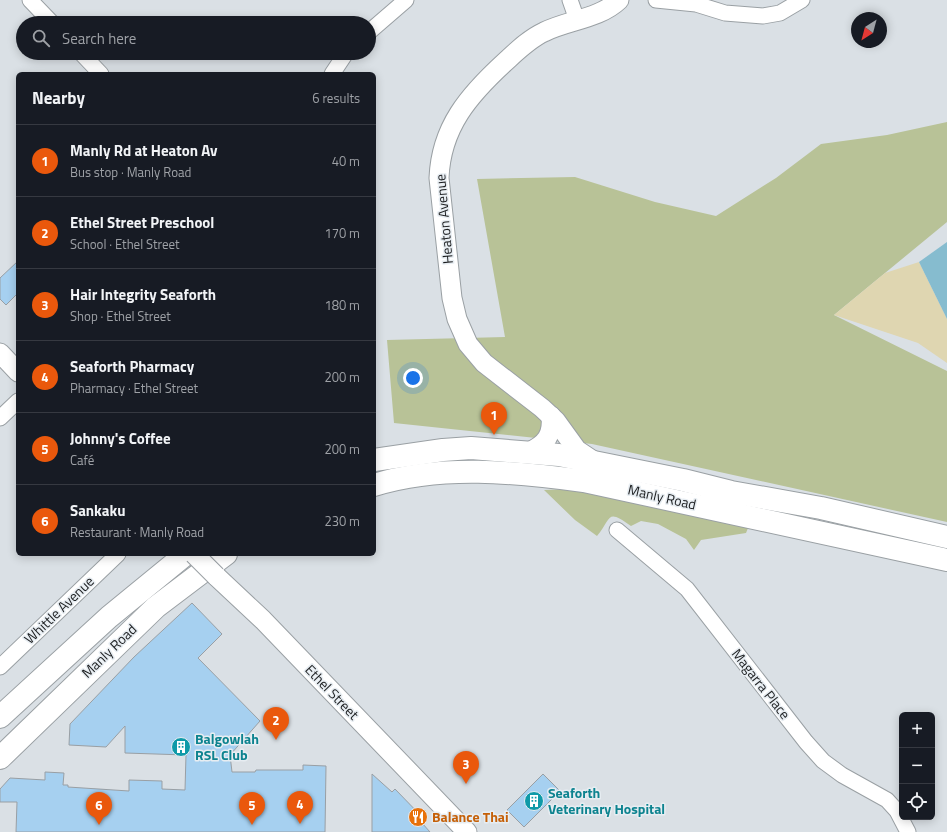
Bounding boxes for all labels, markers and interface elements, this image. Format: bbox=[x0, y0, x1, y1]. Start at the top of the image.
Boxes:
north arrow bbox=[851, 12, 887, 48]
search box bbox=[16, 16, 376, 60]
icon: search bbox=[30, 27, 52, 49]
text: Search here bbox=[62, 27, 136, 50]
text: Nearby bbox=[32, 85, 85, 111]
text: 6 results bbox=[312, 88, 360, 108]
text: Manly Rd at Heaton Av bbox=[70, 139, 218, 162]
text: 1 bbox=[41, 151, 49, 171]
text: 40 m bbox=[332, 151, 360, 171]
text: Bus stop · Manly Road bbox=[70, 162, 191, 182]
street label: Heaton Avenue bbox=[429, 173, 458, 265]
text: Ethel Street Preschool bbox=[70, 211, 214, 234]
text: 2 bbox=[41, 223, 49, 243]
text: 170 m bbox=[324, 223, 360, 243]
text: School · Ethel Street bbox=[70, 234, 180, 254]
text: Hair Integrity Seaforth bbox=[70, 283, 216, 306]
text: 3 bbox=[41, 295, 49, 315]
text: 180 m bbox=[324, 295, 360, 315]
text: Shop · Ethel Street bbox=[70, 306, 171, 326]
text: Seaforth Pharmacy bbox=[70, 355, 194, 378]
text: 4 bbox=[41, 367, 49, 387]
text: 200 m bbox=[324, 367, 360, 387]
your location bbox=[403, 368, 423, 388]
text: Pharmacy · Ethel Street bbox=[70, 378, 198, 398]
pin: 1 bbox=[481, 402, 507, 435]
text: Johnny's Coffee bbox=[70, 427, 171, 450]
text: 5 bbox=[41, 439, 49, 459]
text: 200 m bbox=[324, 439, 360, 459]
text: Café bbox=[70, 450, 94, 470]
street label: Manly Road bbox=[626, 478, 698, 515]
text: Sankaku bbox=[70, 499, 126, 522]
text: 6 bbox=[41, 511, 49, 531]
text: 230 m bbox=[324, 511, 360, 531]
text: Restaurant · Manly Road bbox=[70, 522, 204, 542]
street label: Whittle Avenue bbox=[19, 571, 98, 648]
street label: Manly Road bbox=[76, 619, 141, 682]
street label: Magarra Place bbox=[727, 644, 796, 723]
street label: Ethel Street bbox=[301, 659, 364, 724]
pin: 2 bbox=[263, 707, 289, 740]
map controls bbox=[899, 712, 935, 820]
button: + bbox=[899, 712, 935, 748]
place label: Balgowlah RSL Club bbox=[195, 728, 259, 765]
building icon: Balgowlah RSL Club bbox=[170, 736, 192, 758]
button: − bbox=[899, 748, 935, 784]
pin: 3 bbox=[453, 751, 479, 784]
place label: Seaforth Veterinary Hospital bbox=[548, 782, 665, 819]
button: locate bbox=[899, 784, 935, 820]
building icon: Seaforth Veterinary Hospital bbox=[523, 790, 545, 812]
pin: 4 bbox=[287, 791, 313, 824]
pin: 6 bbox=[86, 792, 112, 825]
pin: 5 bbox=[239, 792, 265, 825]
restaurant icon: Balance Thai bbox=[407, 806, 429, 828]
place label: Balance Thai bbox=[432, 806, 509, 827]

